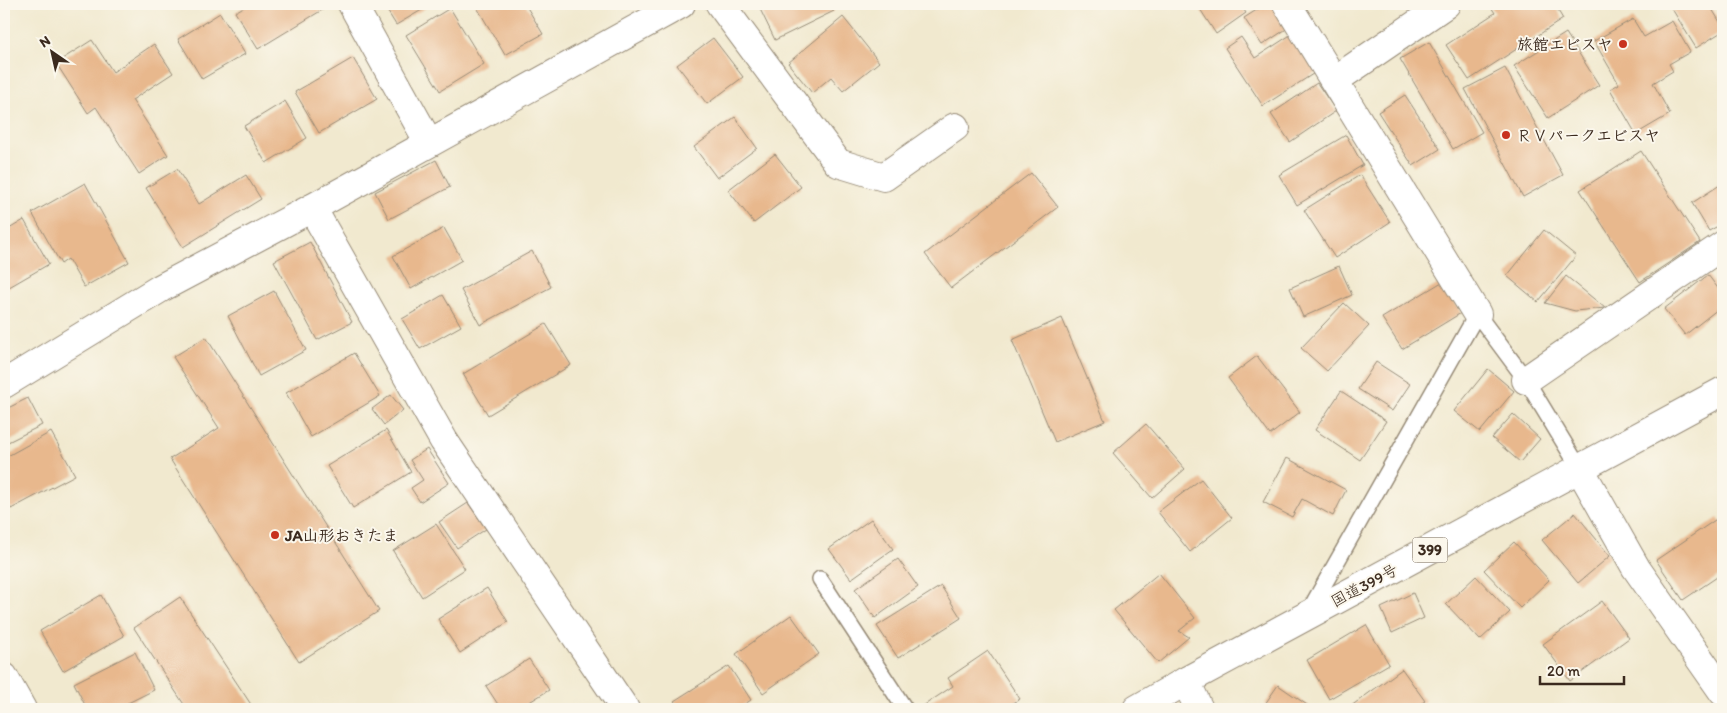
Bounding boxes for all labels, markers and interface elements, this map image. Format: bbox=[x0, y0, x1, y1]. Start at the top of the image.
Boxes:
north arrow bbox=[28, 28, 78, 78]
text: N bbox=[36, 32, 54, 51]
place label: 旅館エビスヤ bbox=[1517, 35, 1613, 54]
marker: 旅館エビスヤ bbox=[1617, 38, 1629, 50]
place label: ＲＶパークエビスヤ bbox=[1516, 126, 1660, 145]
marker: ＲＶパークエビスヤ bbox=[1500, 129, 1512, 141]
place label: JA山形おきたま bbox=[284, 526, 399, 545]
marker: JA山形おきたま bbox=[269, 529, 281, 541]
road number: 399 bbox=[1412, 538, 1448, 562]
street label: 国道399号 bbox=[1327, 560, 1401, 611]
scale bar bbox=[1540, 653, 1623, 685]
text: 20 m bbox=[1547, 662, 1581, 680]

